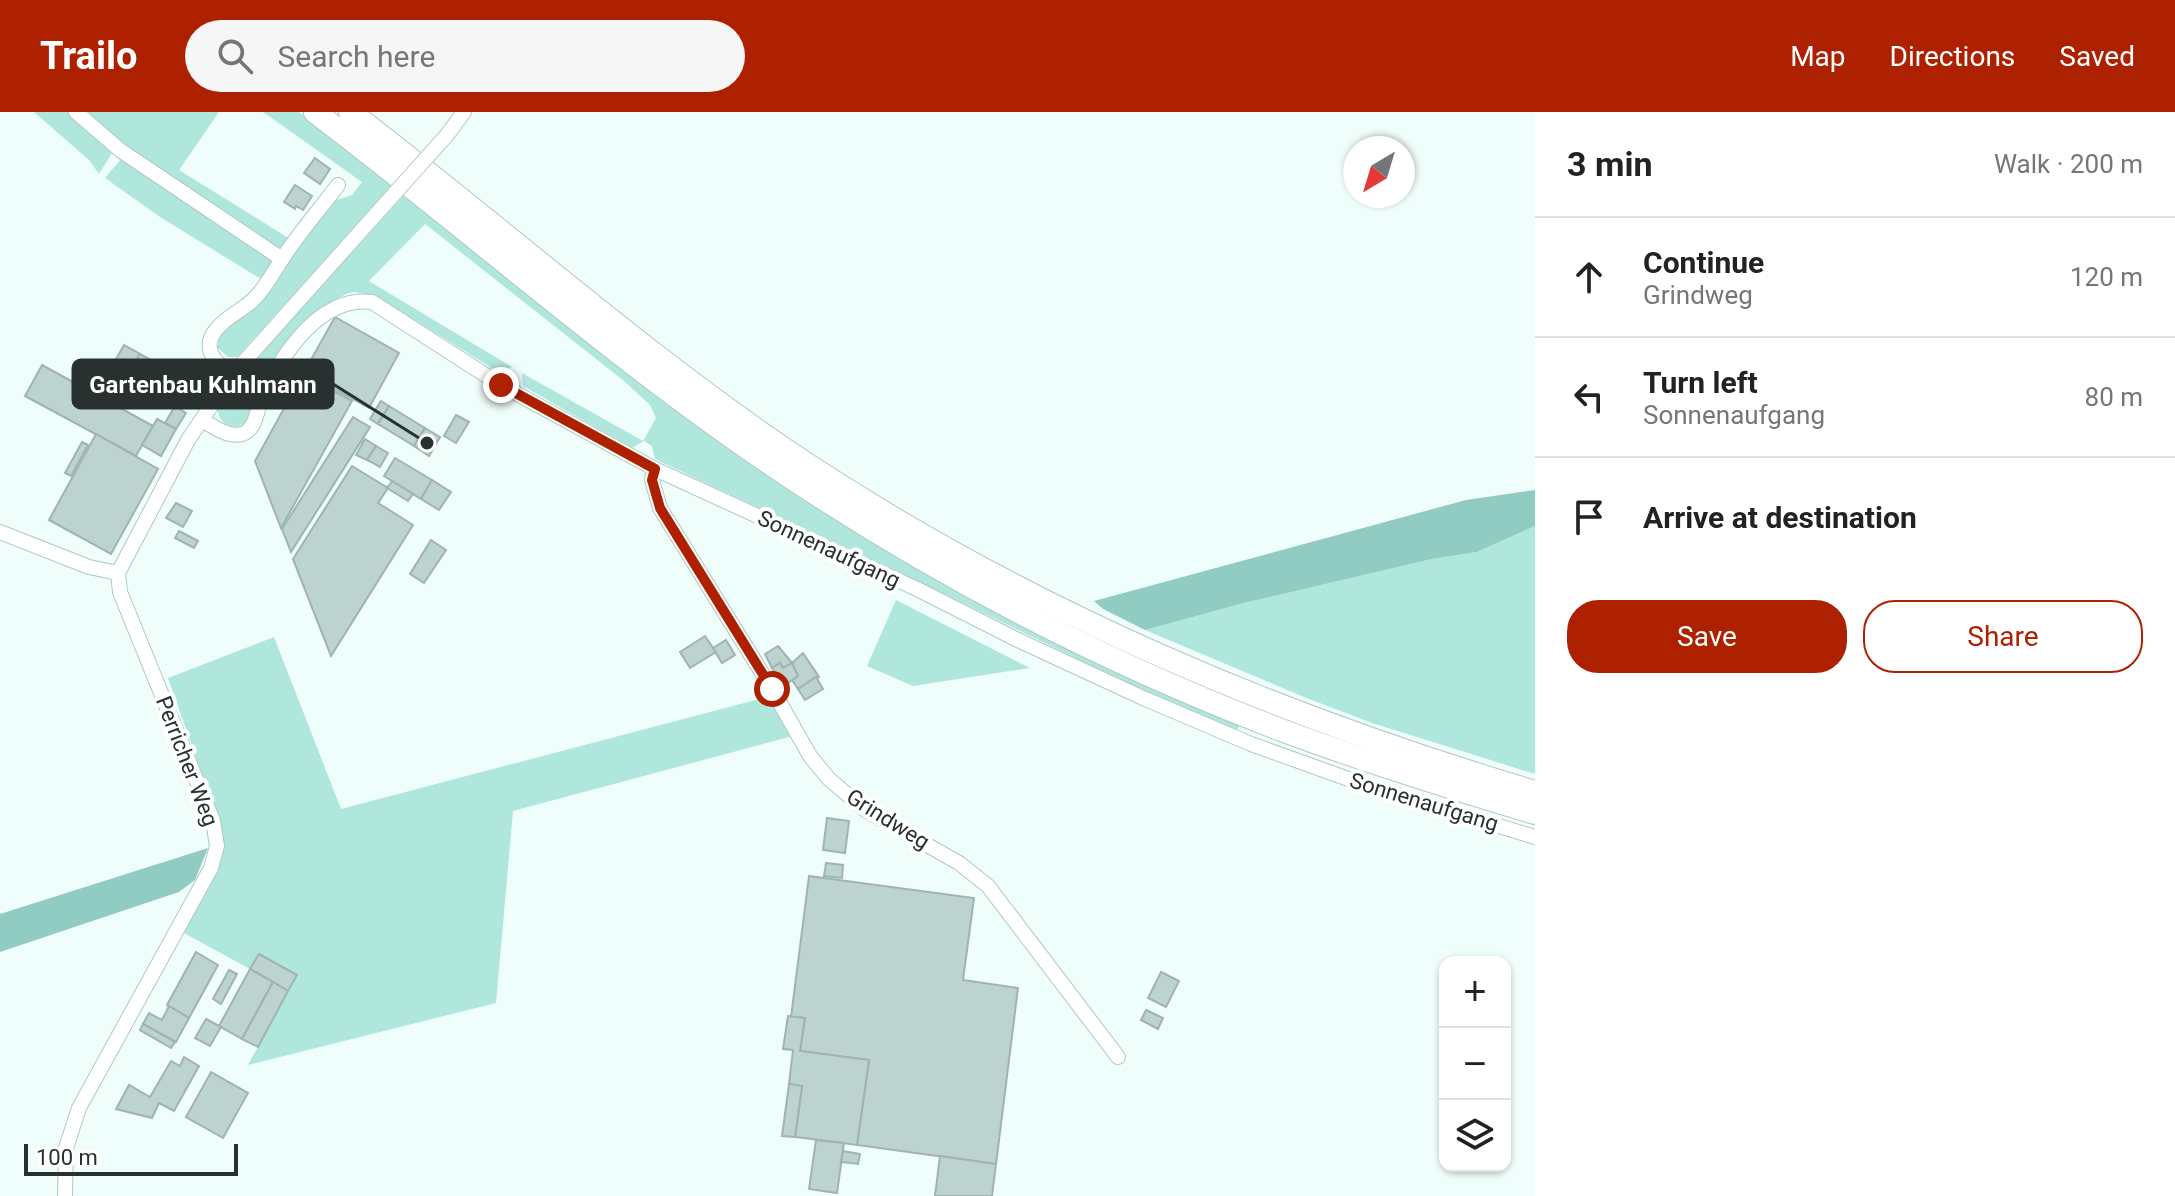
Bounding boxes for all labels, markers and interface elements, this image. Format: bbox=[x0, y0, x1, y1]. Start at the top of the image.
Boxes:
search box bbox=[185, 20, 745, 92]
text: Trailo bbox=[40, 34, 137, 78]
icon: search bbox=[213, 34, 257, 78]
text: Search here bbox=[277, 39, 435, 74]
text: Map bbox=[1790, 40, 1846, 73]
text: Directions bbox=[1890, 40, 2015, 73]
text: Saved bbox=[2059, 40, 2135, 73]
north arrow bbox=[1343, 136, 1415, 208]
text: 3 min bbox=[1567, 144, 1652, 184]
text: Walk · 200 m bbox=[1994, 149, 2143, 179]
text: Continue bbox=[1643, 245, 1764, 280]
icon: ahead bbox=[1567, 255, 1611, 299]
text: 120 m bbox=[2070, 262, 2143, 292]
text: Grindweg bbox=[1643, 280, 1753, 310]
callout: Gartenbau Kuhlmann bbox=[73, 360, 333, 408]
text: Turn left bbox=[1643, 365, 1758, 400]
route end bbox=[483, 367, 519, 403]
text: Gartenbau Kuhlmann bbox=[89, 371, 317, 399]
icon: left bbox=[1567, 375, 1611, 419]
text: 80 m bbox=[2085, 382, 2143, 412]
text: Sonnenaufgang bbox=[1643, 400, 1825, 430]
icon: arrive bbox=[1567, 495, 1611, 539]
text: Arrive at destination bbox=[1643, 500, 1917, 535]
street label: Sonnenaufgang bbox=[754, 505, 904, 593]
button: Save bbox=[1567, 600, 1847, 673]
button: Share bbox=[1863, 600, 2143, 673]
route start bbox=[754, 671, 790, 707]
street label: Perricher Weg bbox=[151, 693, 223, 829]
street label: Sonnenaufgang bbox=[1347, 768, 1501, 836]
street label: Grindweg bbox=[842, 784, 934, 854]
map controls bbox=[1439, 956, 1511, 1172]
button: + bbox=[1439, 956, 1511, 1028]
button: − bbox=[1439, 1028, 1511, 1100]
button: layers bbox=[1439, 1100, 1511, 1172]
scale bar bbox=[24, 1140, 238, 1176]
text: 100 m bbox=[36, 1145, 98, 1170]

